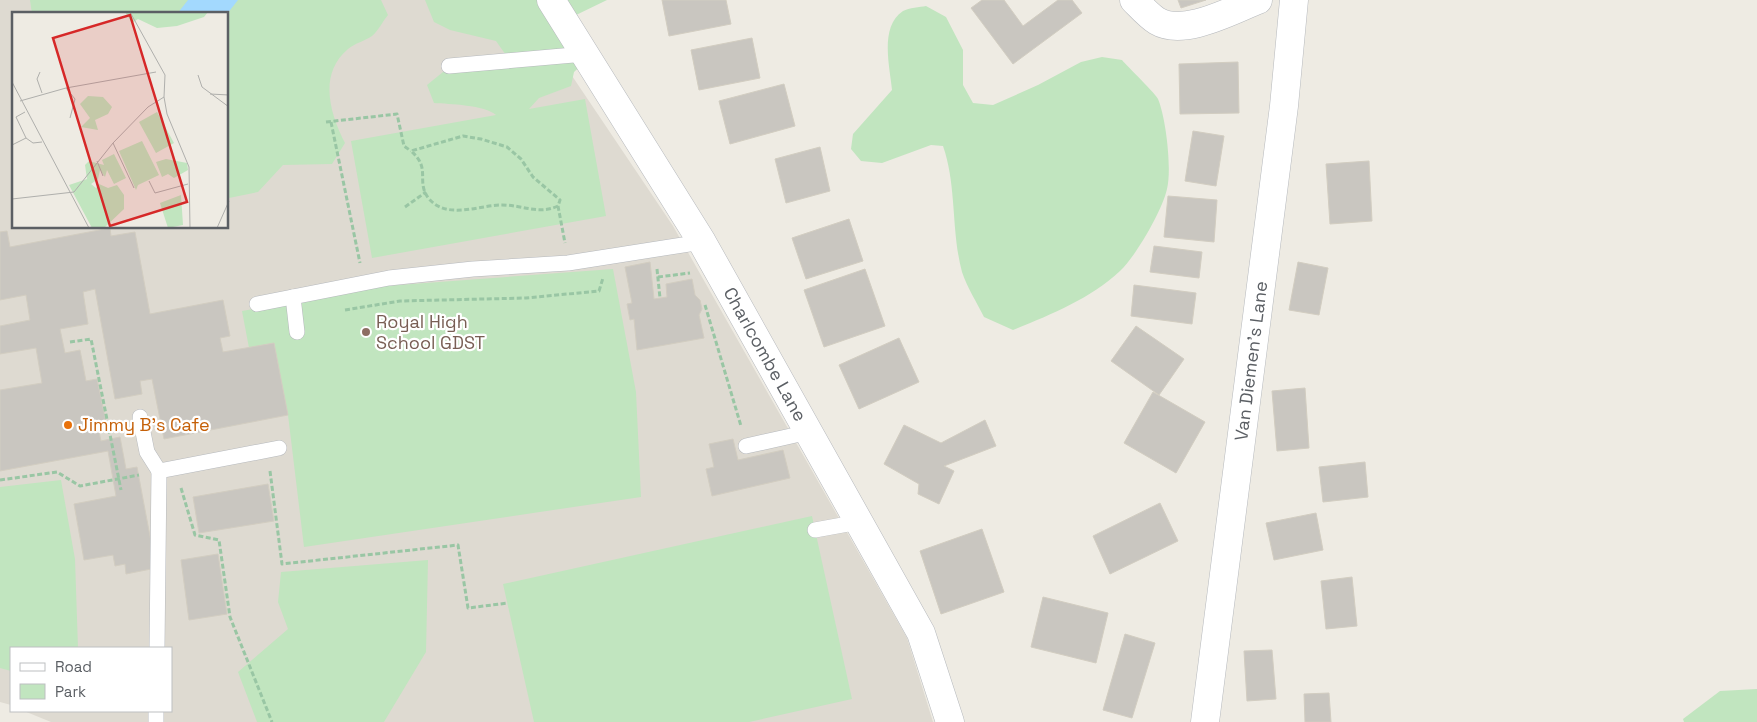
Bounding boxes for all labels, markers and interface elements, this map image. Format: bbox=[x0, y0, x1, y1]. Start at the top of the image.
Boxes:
inset map bbox=[12, 12, 229, 229]
street label: Van Diemen's Lane bbox=[1229, 280, 1272, 442]
street label: Charlcombe Lane bbox=[719, 283, 812, 425]
place label: Royal High School GDST bbox=[376, 310, 485, 354]
marker: Royal High School GDST bbox=[360, 326, 372, 338]
place label: Jimmy B's Cafe bbox=[78, 413, 210, 436]
marker: Jimmy B's Cafe bbox=[62, 419, 74, 431]
legend bbox=[10, 647, 172, 712]
text: Road bbox=[55, 657, 92, 676]
text: Park bbox=[55, 682, 86, 701]

